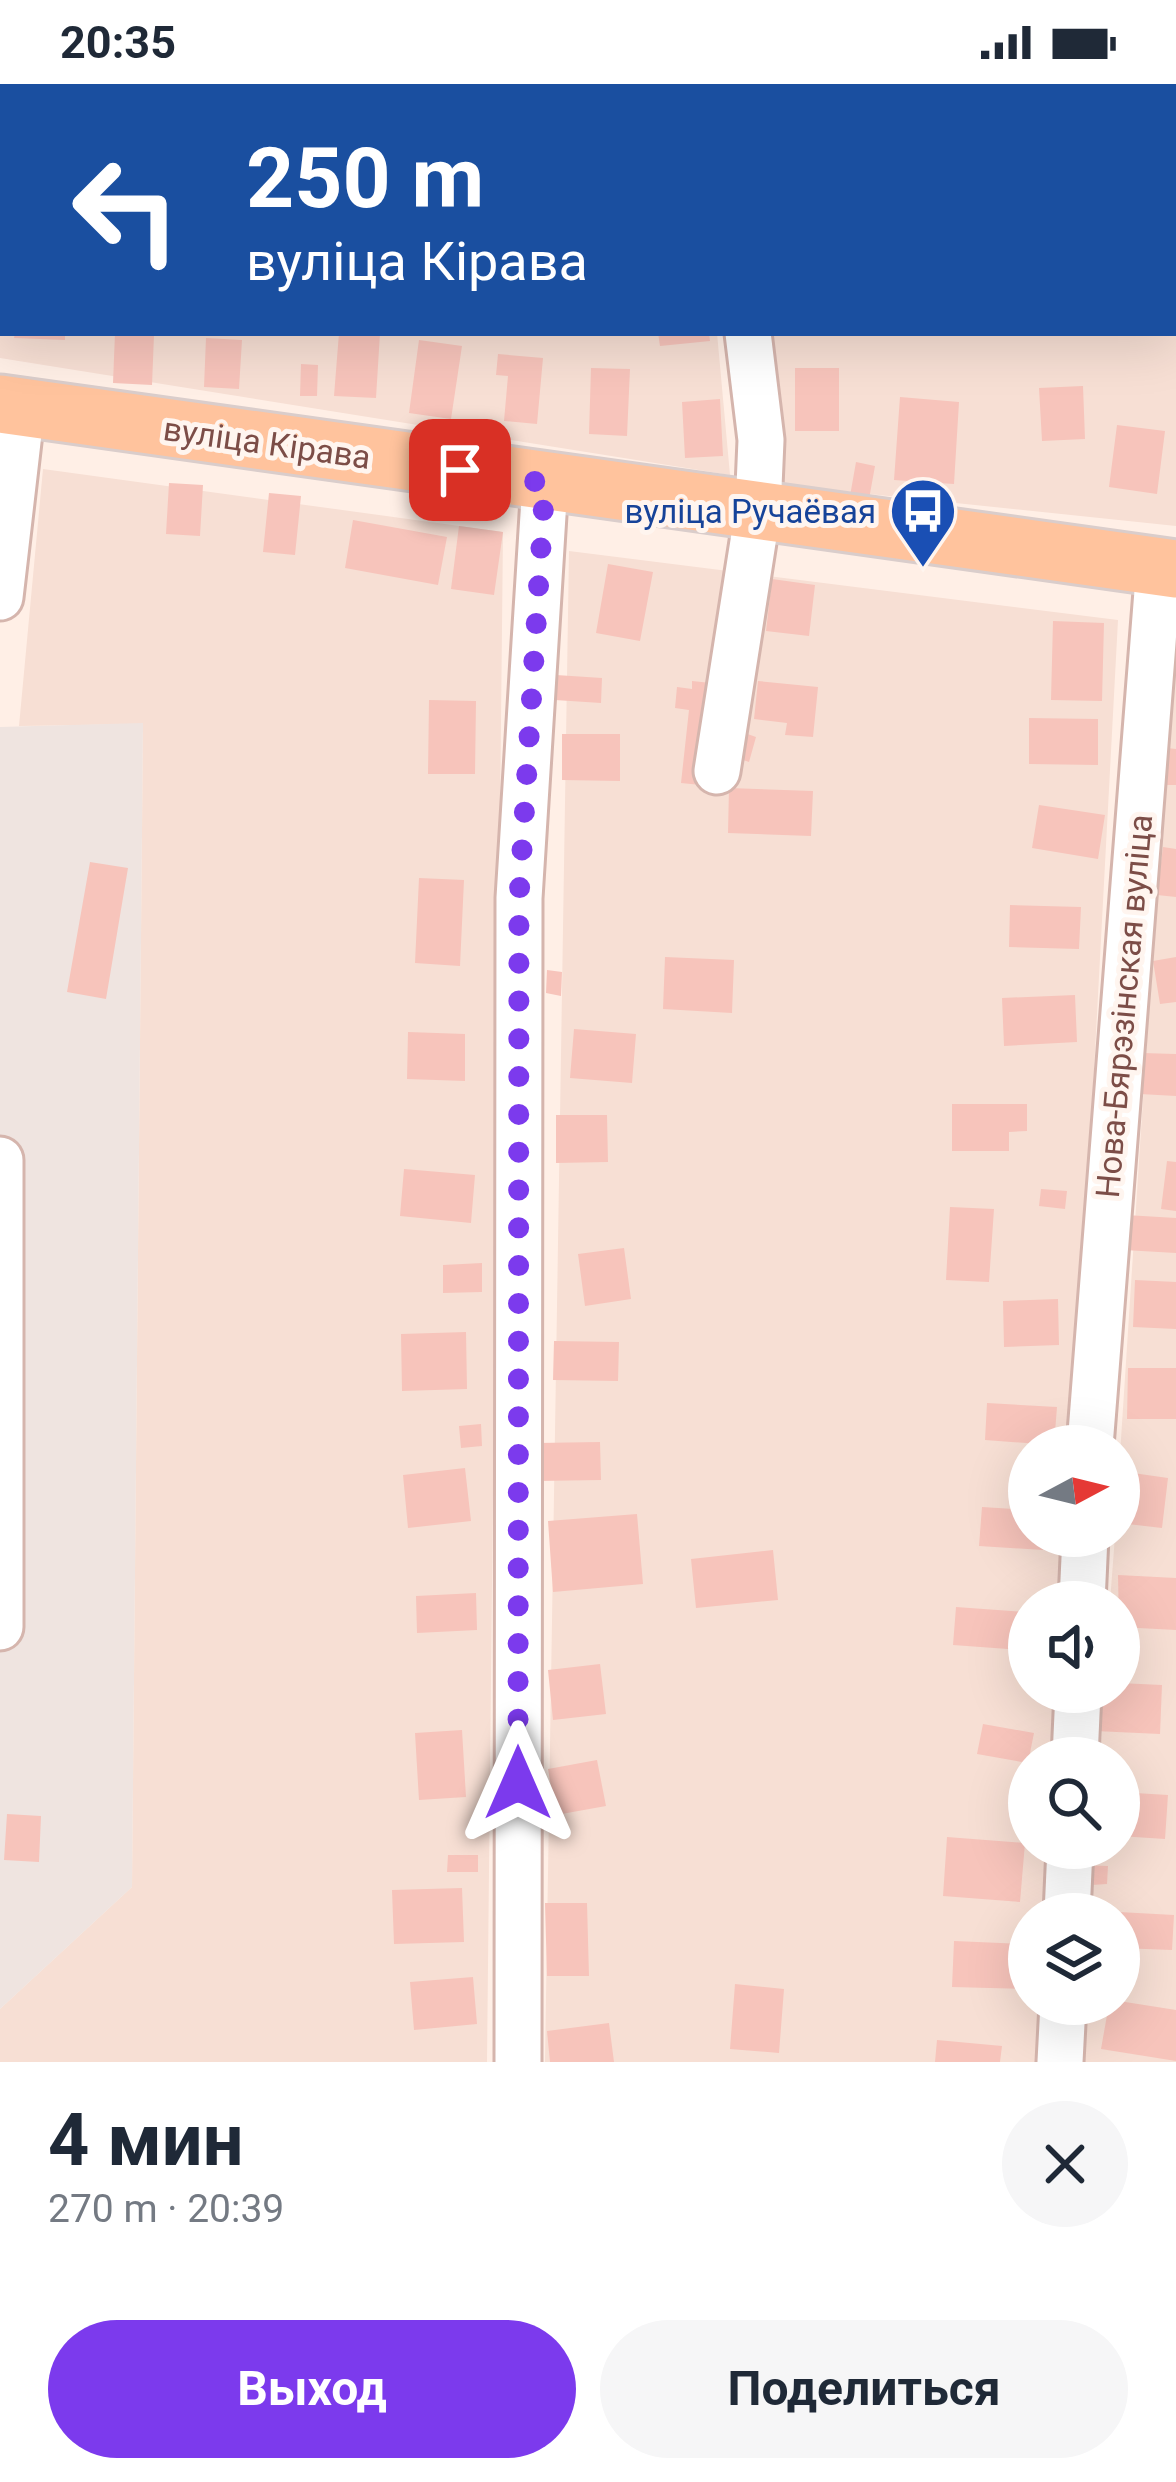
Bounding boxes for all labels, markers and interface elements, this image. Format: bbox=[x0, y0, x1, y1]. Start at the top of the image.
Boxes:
text: 20:35 bbox=[60, 16, 176, 69]
text: 250 m bbox=[246, 129, 484, 228]
icon: left bbox=[48, 132, 204, 288]
text: вуліца Кірава bbox=[246, 230, 588, 293]
street label: вуліца Кірава bbox=[161, 409, 373, 477]
pin bbox=[409, 419, 511, 521]
icon: arrive bbox=[427, 437, 493, 503]
bus stop icon: вуліца Ручаёвая bbox=[888, 476, 958, 570]
place label: вуліца Ручаёвая bbox=[625, 492, 876, 531]
street label: Нова-Бярэзінская вуліца bbox=[1088, 813, 1160, 1199]
north arrow bbox=[1008, 1425, 1140, 1557]
map controls bbox=[1008, 1425, 1140, 2025]
button: sound bbox=[1008, 1581, 1140, 1713]
position arrow bbox=[455, 1720, 581, 1846]
button: search bbox=[1008, 1737, 1140, 1869]
button: layers bbox=[1008, 1893, 1140, 2025]
text: 4 мин bbox=[48, 2098, 243, 2183]
button: close bbox=[1002, 2101, 1128, 2227]
text: 270 m · 20:39 bbox=[48, 2186, 284, 2232]
button: Выход bbox=[48, 2320, 576, 2458]
button: Поделиться bbox=[600, 2320, 1128, 2458]

